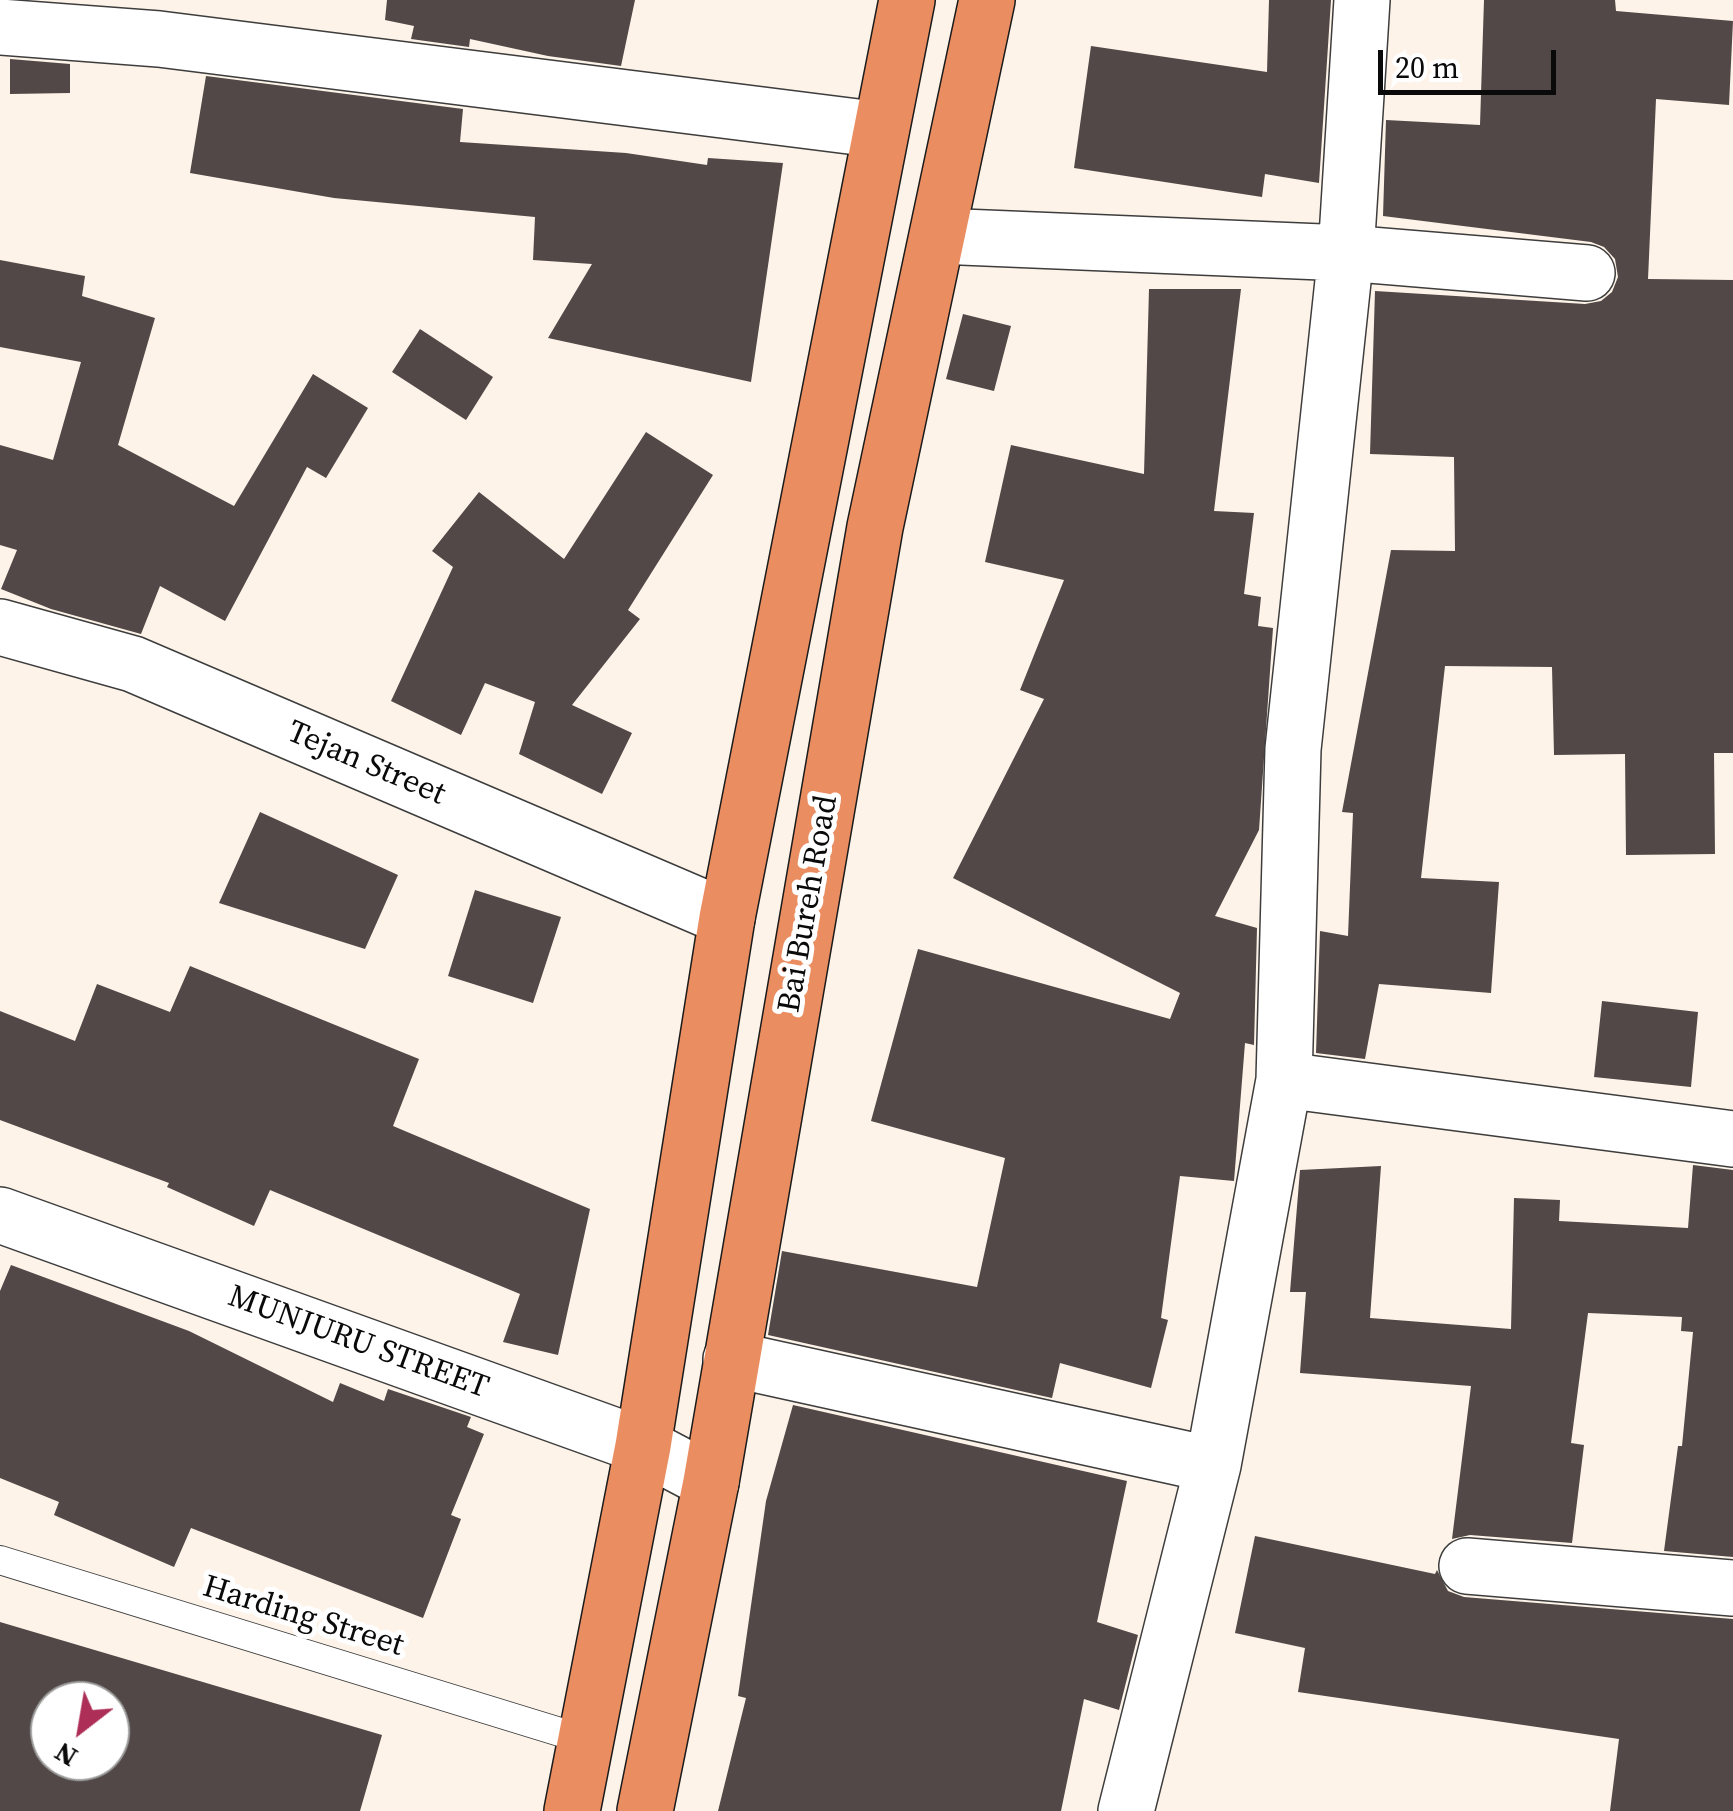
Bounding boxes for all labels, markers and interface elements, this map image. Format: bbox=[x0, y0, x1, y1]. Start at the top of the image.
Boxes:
scale bar bbox=[1383, 30, 1560, 92]
text: 20 m bbox=[1395, 47, 1459, 88]
street label: Tejan Street bbox=[281, 714, 451, 814]
street label: Bai Bureh Road bbox=[771, 792, 847, 1016]
street label: MUNJURU STREET bbox=[222, 1278, 494, 1408]
street label: Harding Street bbox=[198, 1568, 408, 1666]
north arrow bbox=[30, 1681, 130, 1781]
text: N bbox=[47, 1733, 84, 1777]

